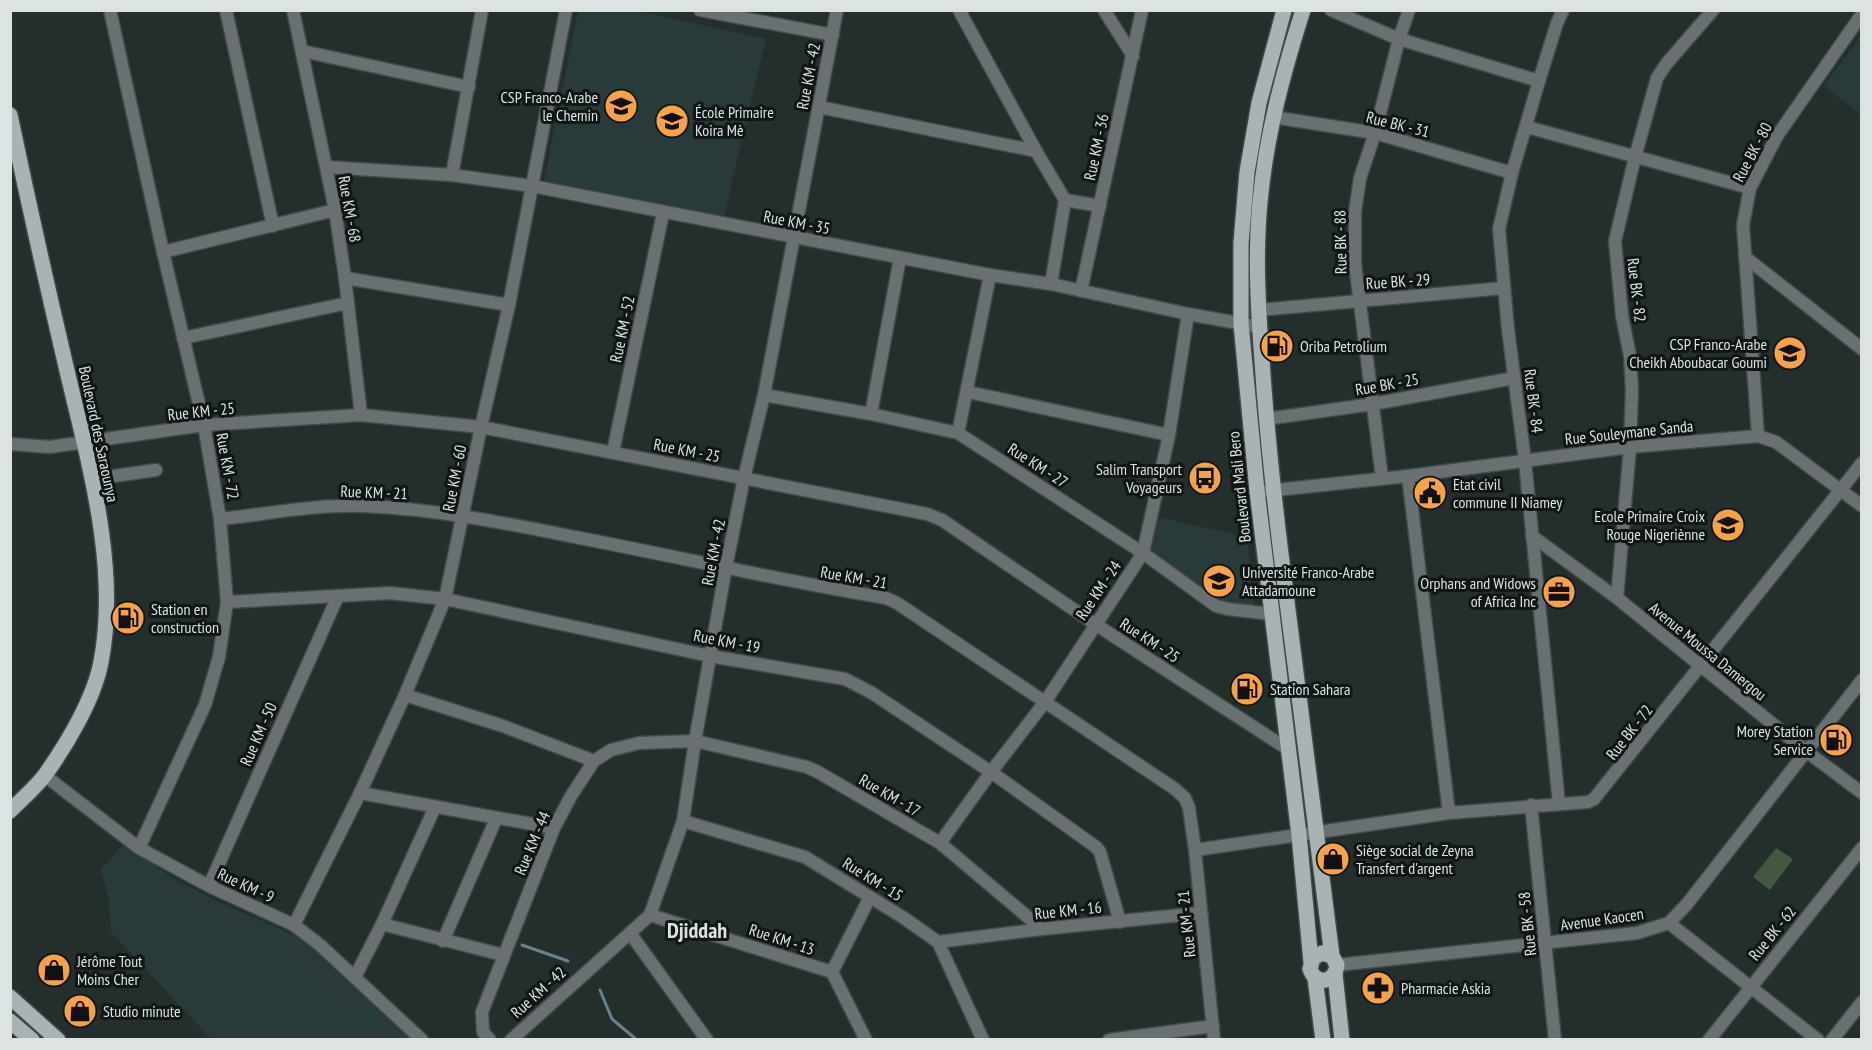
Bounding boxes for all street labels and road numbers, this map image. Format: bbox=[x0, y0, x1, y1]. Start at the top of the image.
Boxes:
street label: Rue KM - 42 bbox=[792, 41, 824, 111]
street label: Rue BK - 31 bbox=[1364, 107, 1432, 141]
street label: Rue KM - 36 bbox=[1079, 112, 1113, 182]
street label: Rue BK - 80 bbox=[1728, 119, 1776, 185]
street label: Rue KM - 68 bbox=[334, 174, 366, 244]
street label: Rue KM - 35 bbox=[762, 206, 832, 238]
street label: Rue BK - 88 bbox=[1329, 210, 1351, 274]
street label: Rue BK - 82 bbox=[1623, 257, 1651, 323]
street label: Rue BK - 29 bbox=[1365, 269, 1431, 293]
street label: Rue KM - 52 bbox=[605, 294, 639, 364]
street label: Boulevard des Saraounya bbox=[75, 364, 123, 504]
street label: Rue BK - 84 bbox=[1520, 368, 1548, 434]
street label: Rue BK - 25 bbox=[1354, 369, 1420, 399]
street label: Rue KM - 25 bbox=[166, 398, 236, 424]
street label: Rue Souleymane Sanda bbox=[1564, 415, 1694, 449]
street label: Boulevard Mali Bero bbox=[1223, 430, 1255, 543]
street label: Rue KM - 72 bbox=[212, 431, 244, 501]
street label: Rue KM - 25 bbox=[652, 434, 722, 466]
street label: Rue KM - 27 bbox=[1004, 438, 1072, 492]
street label: Rue KM - 60 bbox=[438, 443, 470, 513]
street label: Rue KM - 21 bbox=[340, 481, 408, 503]
street label: Rue KM - 42 bbox=[697, 517, 729, 587]
street label: Rue KM - 24 bbox=[1071, 556, 1125, 624]
street label: Rue KM - 21 bbox=[819, 561, 889, 593]
street label: Avenue Moussa Damergou bbox=[1645, 597, 1771, 705]
street label: Rue KM - 25 bbox=[1116, 613, 1184, 667]
street label: Rue KM - 19 bbox=[692, 625, 762, 657]
street label: Rue KM - 50 bbox=[235, 699, 281, 769]
street label: Rue BK - 72 bbox=[1601, 701, 1657, 763]
street label: Rue KM - 17 bbox=[856, 770, 924, 820]
street label: Rue KM - 44 bbox=[510, 808, 554, 878]
street label: Rue KM - 15 bbox=[839, 853, 907, 905]
street label: Rue KM - 9 bbox=[215, 863, 277, 907]
street label: Rue KM - 21 bbox=[1173, 889, 1199, 959]
street label: Rue BK - 58 bbox=[1514, 891, 1540, 957]
street label: Rue KM - 16 bbox=[1033, 897, 1103, 923]
street label: Rue BK - 62 bbox=[1744, 902, 1800, 964]
street label: Avenue Kaocen bbox=[1559, 903, 1645, 935]
street label: Rue KM - 13 bbox=[747, 919, 817, 959]
street label: Rue KM - 42 bbox=[506, 962, 570, 1022]

